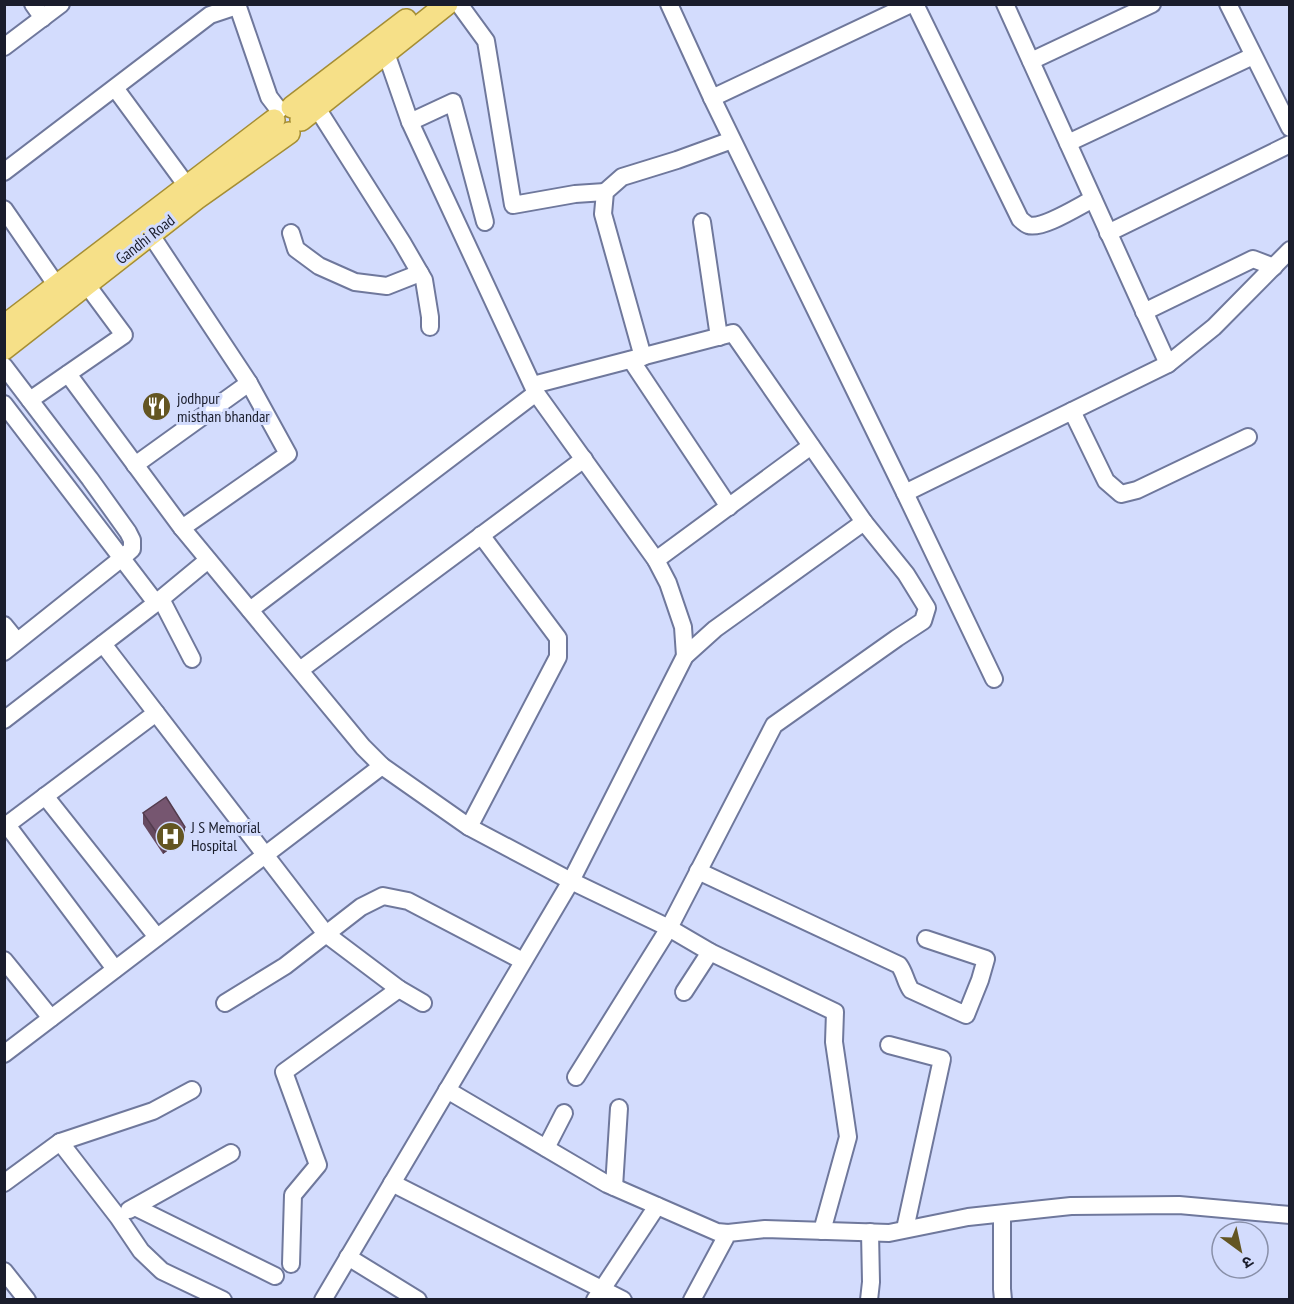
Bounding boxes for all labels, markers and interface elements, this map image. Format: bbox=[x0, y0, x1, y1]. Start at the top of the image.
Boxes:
street label: Gandhi Road bbox=[111, 210, 179, 268]
place label: jodhpur misthan bhandar bbox=[177, 388, 270, 426]
restaurant icon: jodhpur misthan bhandar bbox=[140, 391, 172, 423]
place label: J S Memorial Hospital bbox=[190, 817, 261, 855]
hospital icon: J S Memorial Hospital bbox=[154, 820, 186, 852]
north arrow bbox=[1210, 1220, 1270, 1280]
text: उ bbox=[1238, 1252, 1258, 1274]

